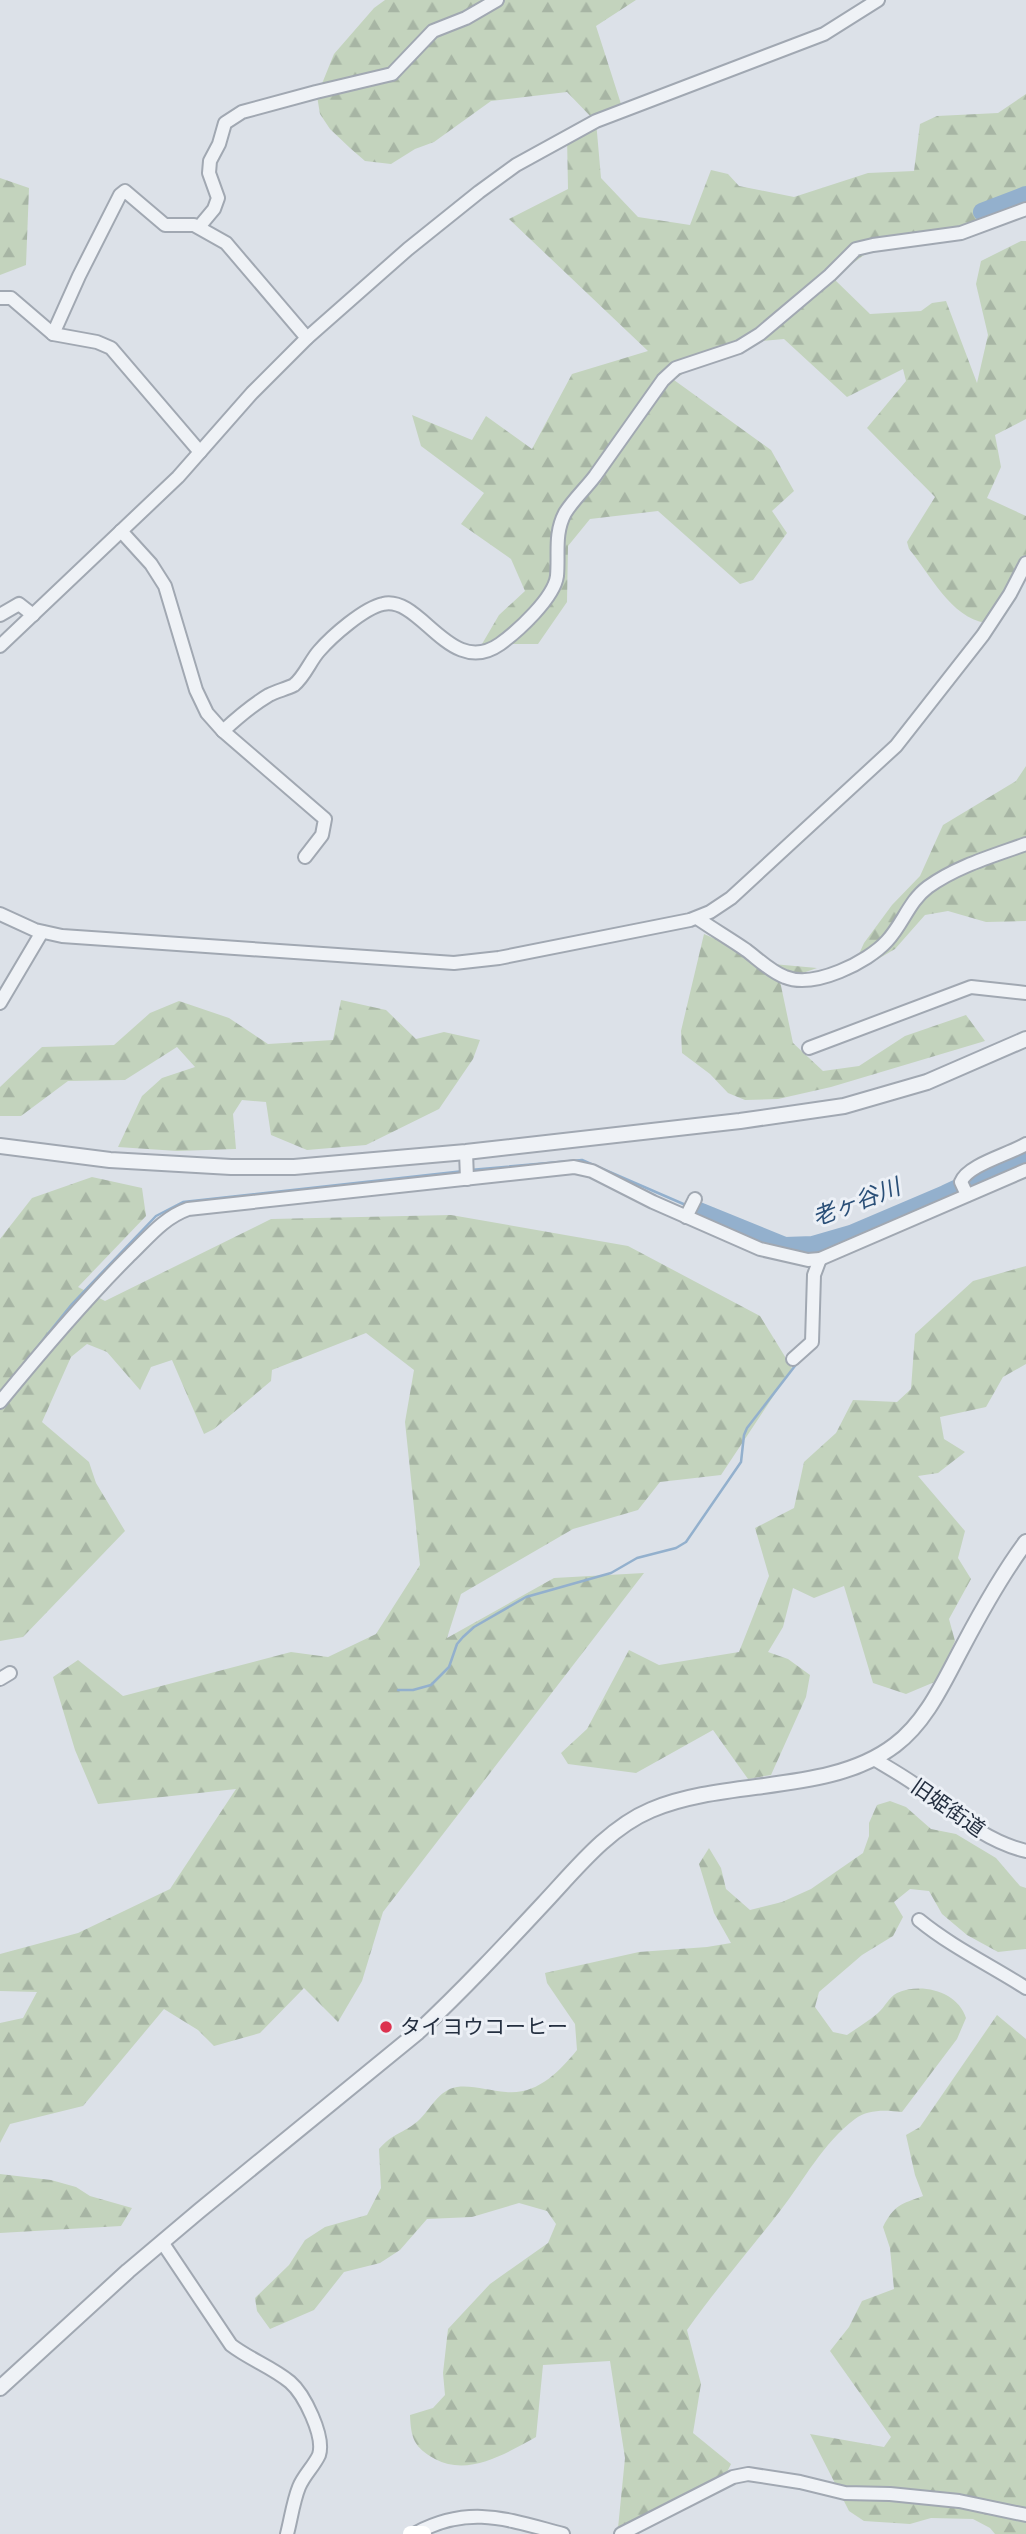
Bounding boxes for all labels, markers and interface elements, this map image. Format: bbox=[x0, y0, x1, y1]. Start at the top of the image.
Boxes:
water label: 老ヶ谷川 bbox=[808, 1170, 907, 1232]
street label: 旧姫街道 bbox=[906, 1772, 990, 1844]
place label: タイヨウコーヒー bbox=[400, 2013, 568, 2041]
marker: タイヨウコーヒー bbox=[378, 2019, 394, 2035]

